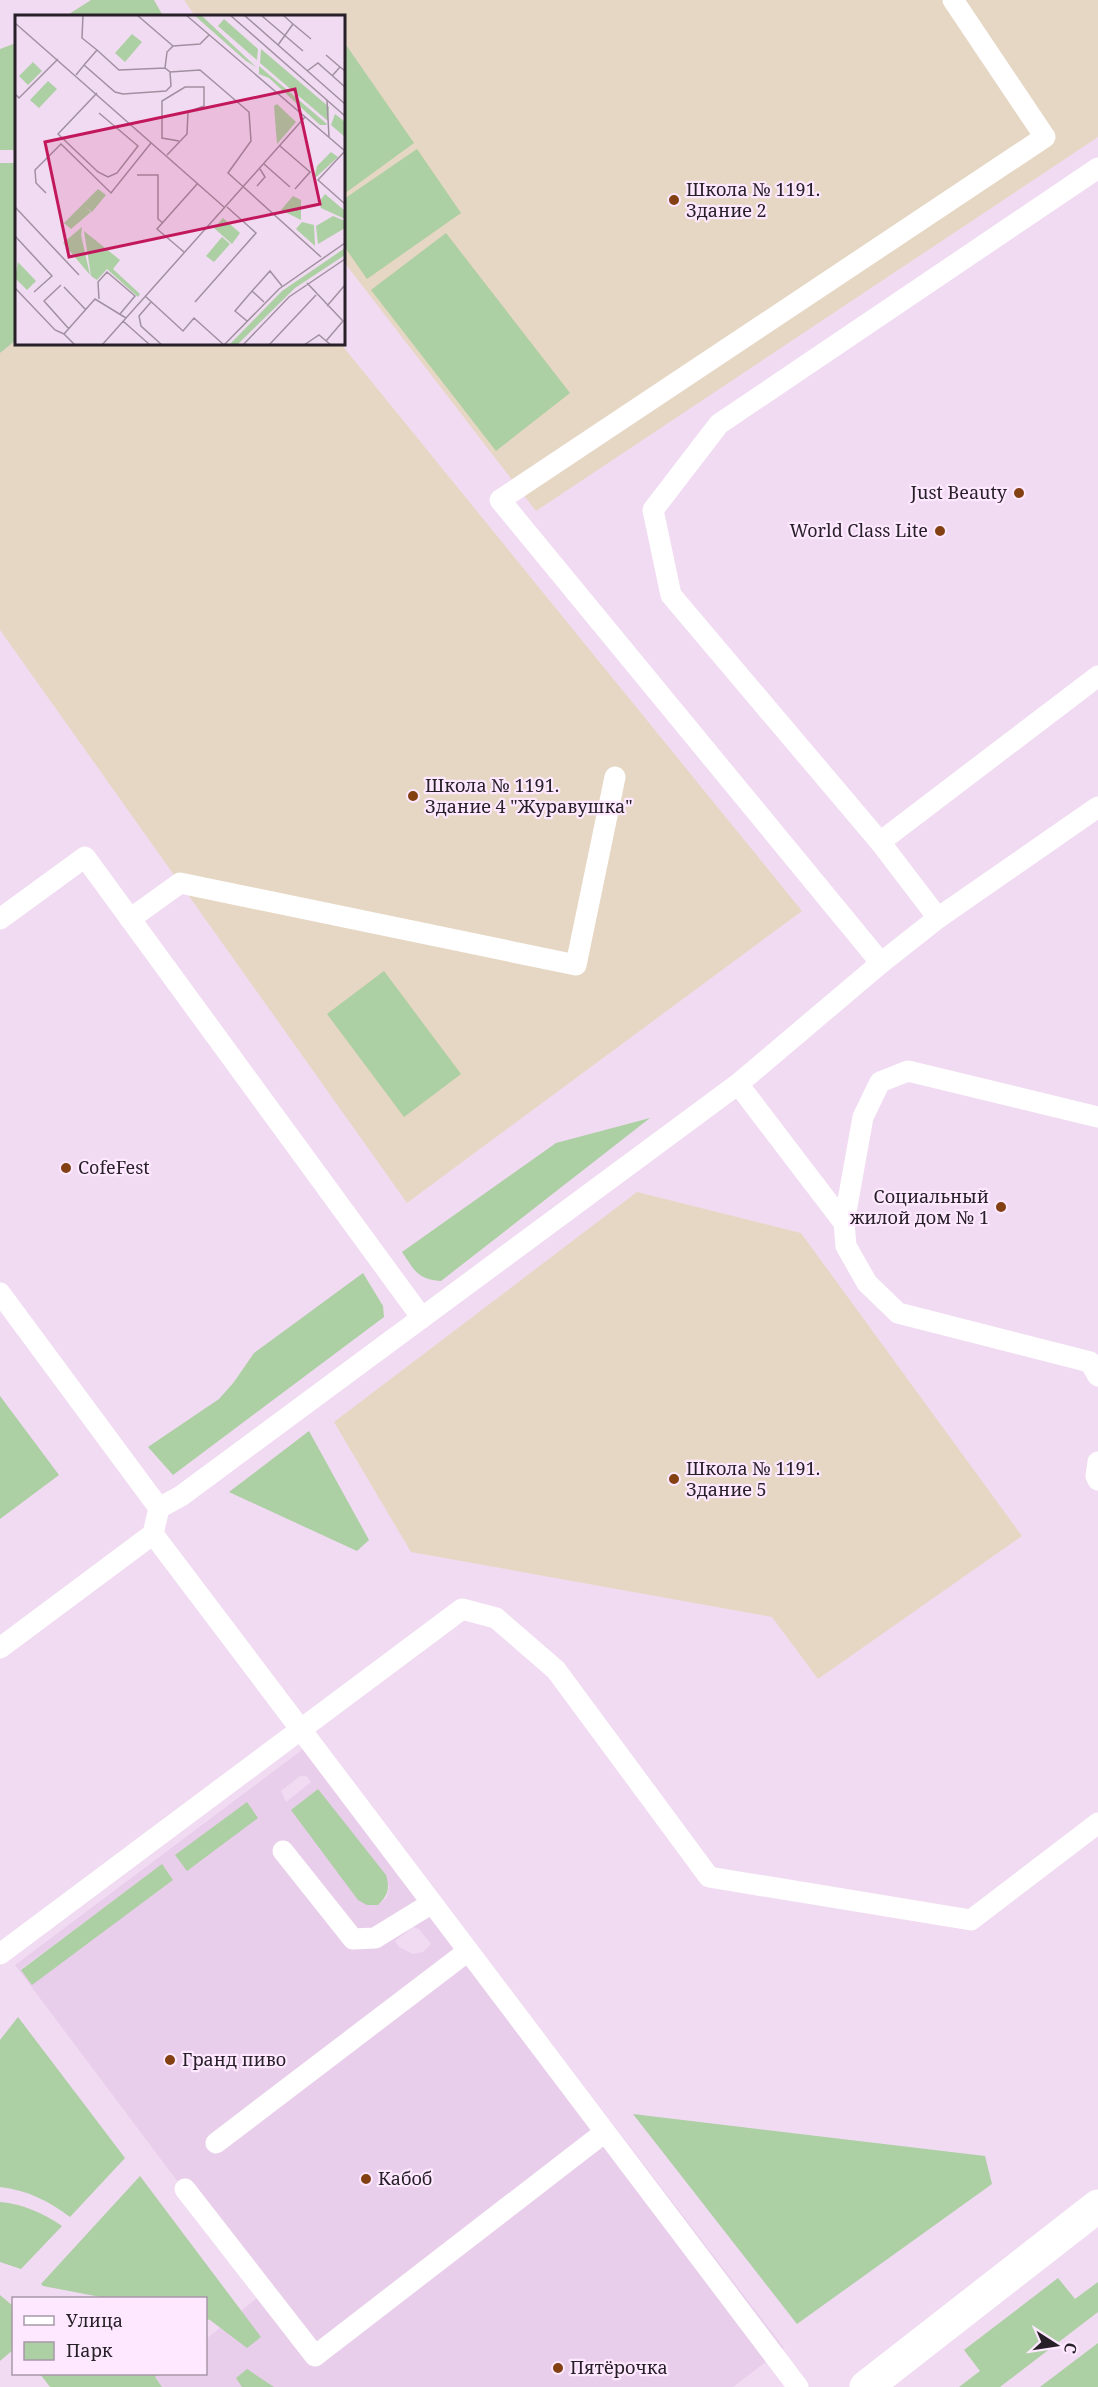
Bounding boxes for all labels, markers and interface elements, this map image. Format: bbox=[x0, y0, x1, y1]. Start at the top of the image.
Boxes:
inset map bbox=[15, 15, 345, 345]
place label: Школа № 1191. Здание 2 bbox=[686, 177, 820, 222]
marker: Школа № 1191. Здание 2 bbox=[667, 193, 681, 207]
place label: Just Beauty bbox=[910, 480, 1008, 504]
marker: Just Beauty bbox=[1012, 486, 1026, 500]
place label: World Class Lite bbox=[789, 518, 928, 542]
marker: World Class Lite bbox=[933, 524, 947, 538]
place label: Школа № 1191. Здание 4 "Журавушка" bbox=[425, 773, 633, 818]
marker: Школа № 1191. Здание 4 "Журавушка" bbox=[406, 789, 420, 803]
place label: CofeFest bbox=[78, 1155, 150, 1179]
marker: CofeFest bbox=[59, 1161, 73, 1175]
place label: Социальный жилой дом № 1 bbox=[850, 1184, 989, 1229]
marker: Социальный жилой дом № 1 bbox=[994, 1200, 1008, 1214]
place label: Школа № 1191. Здание 5 bbox=[686, 1456, 820, 1501]
marker: Школа № 1191. Здание 5 bbox=[667, 1472, 681, 1486]
place label: Гранд пиво bbox=[182, 2047, 286, 2071]
marker: Гранд пиво bbox=[163, 2053, 177, 2067]
place label: Кабоб bbox=[378, 2166, 432, 2190]
marker: Кабоб bbox=[359, 2172, 373, 2186]
legend bbox=[12, 2297, 207, 2375]
text: Улица bbox=[66, 2308, 123, 2332]
north arrow bbox=[1026, 2315, 1086, 2375]
text: Парк bbox=[66, 2338, 113, 2362]
text: С bbox=[1059, 2341, 1083, 2356]
place label: Пятёрочка bbox=[570, 2355, 668, 2379]
marker: Пятёрочка bbox=[551, 2361, 565, 2375]

